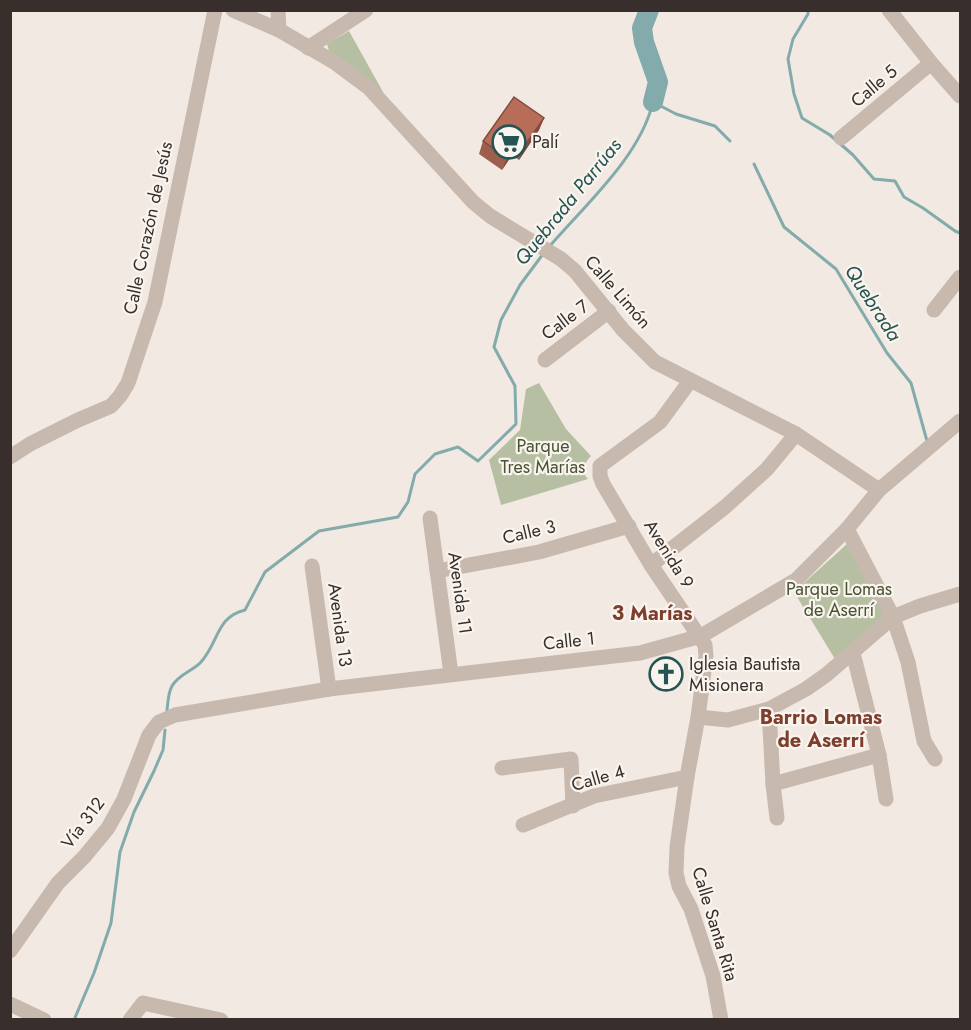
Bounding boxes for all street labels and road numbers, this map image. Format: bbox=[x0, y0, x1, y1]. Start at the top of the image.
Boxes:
street label: Calle 5 bbox=[845, 59, 903, 113]
street label: Calle Corazón de Jesús bbox=[117, 139, 179, 317]
street label: Calle Limón bbox=[579, 249, 657, 335]
street label: Calle 7 bbox=[536, 293, 595, 346]
street label: Calle 3 bbox=[500, 513, 558, 551]
street label: Avenida 9 bbox=[638, 515, 700, 593]
street label: Avenida 11 bbox=[441, 550, 479, 636]
street label: Avenida 13 bbox=[321, 581, 359, 669]
street label: Calle 1 bbox=[542, 625, 596, 657]
street label: Calle 4 bbox=[568, 758, 628, 798]
street label: Vía 312 bbox=[55, 792, 111, 854]
street label: Calle Santa Rita bbox=[685, 864, 745, 984]

